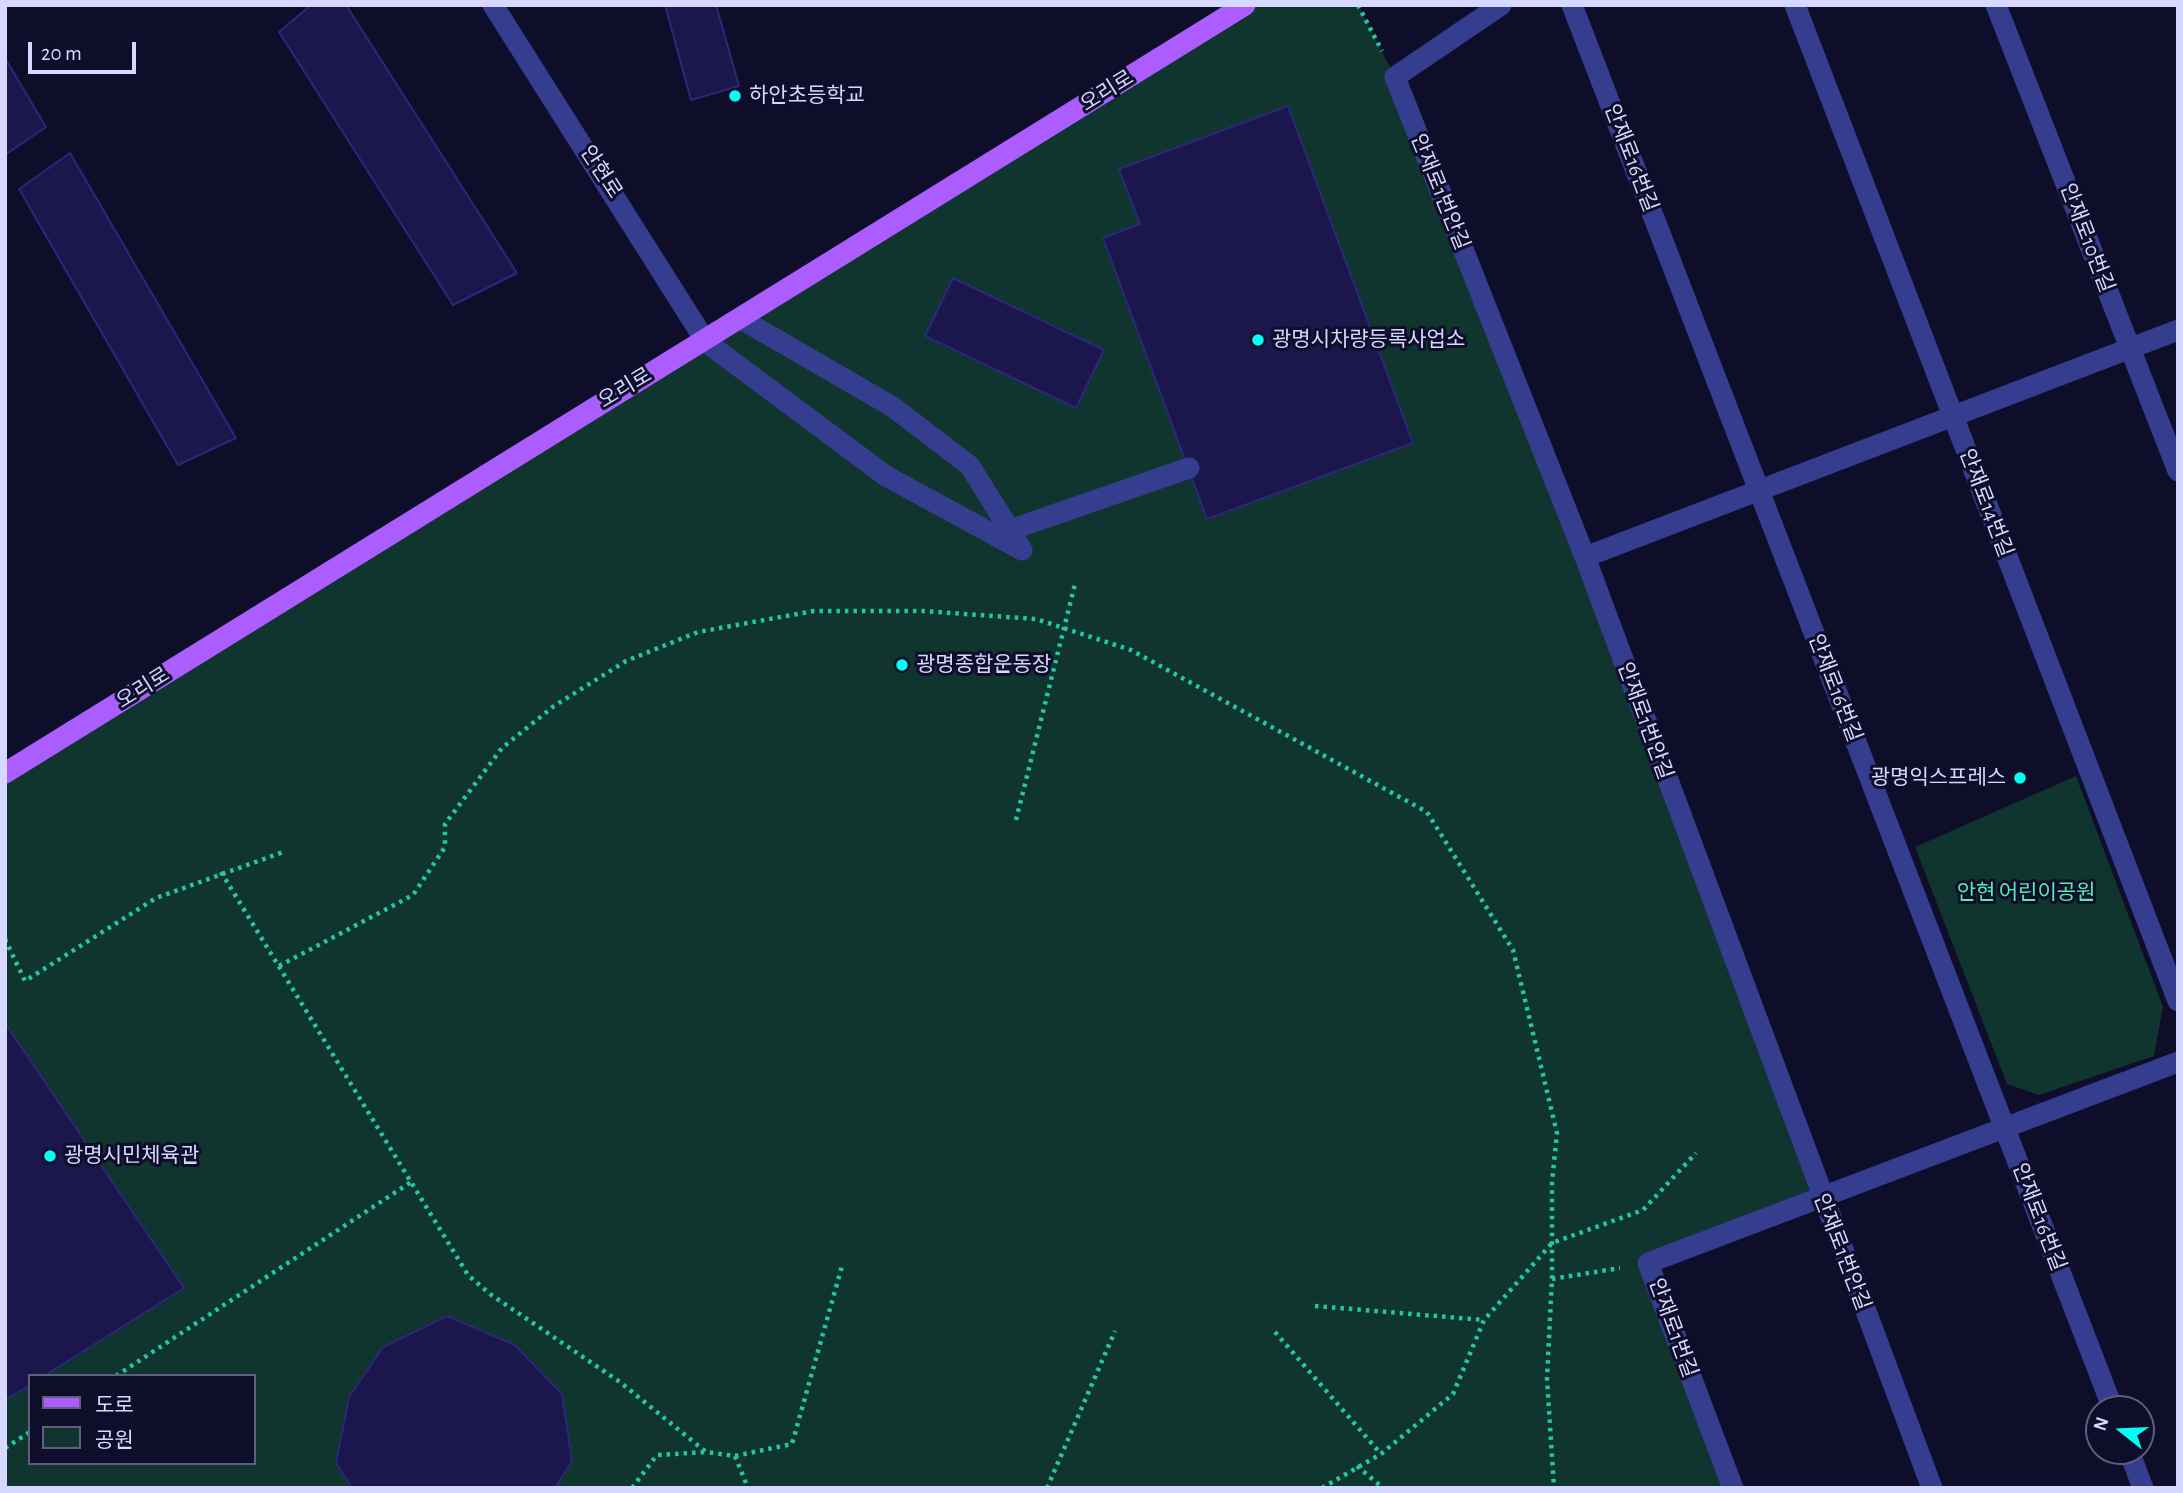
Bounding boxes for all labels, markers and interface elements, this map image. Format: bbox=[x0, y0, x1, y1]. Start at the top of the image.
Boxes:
scale bar bbox=[32, 28, 140, 72]
text: 20 m bbox=[41, 43, 82, 64]
street label: 오리로 bbox=[1076, 65, 1138, 117]
place label: 하안초등학교 bbox=[749, 83, 865, 109]
marker: 하안초등학교 bbox=[727, 88, 743, 104]
street label: 안재로16번길 bbox=[1599, 100, 1663, 216]
street label: 안재로1번안길 bbox=[1405, 130, 1475, 254]
street label: 안현로 bbox=[575, 141, 627, 203]
street label: 안재로10번길 bbox=[2055, 180, 2119, 296]
place label: 광명시차량등록사업소 bbox=[1272, 327, 1465, 353]
marker: 광명시차량등록사업소 bbox=[1250, 332, 1266, 348]
street label: 오리로 bbox=[594, 362, 656, 414]
street label: 안재로14번길 bbox=[1954, 445, 2018, 561]
street label: 안재로16번길 bbox=[1803, 630, 1867, 746]
place label: 광명종합운동장 bbox=[916, 652, 1051, 678]
marker: 광명종합운동장 bbox=[894, 657, 910, 673]
street label: 안재로1번안길 bbox=[1612, 659, 1678, 783]
street label: 오리로 bbox=[112, 662, 174, 714]
place label: 광명익스프레스 bbox=[1871, 765, 2006, 791]
marker: 광명익스프레스 bbox=[2012, 770, 2028, 786]
park label: 안현 어린이공원 bbox=[1957, 880, 2095, 906]
place label: 광명시민체육관 bbox=[64, 1143, 199, 1169]
marker: 광명시민체육관 bbox=[42, 1148, 58, 1164]
street label: 안재로16번길 bbox=[2007, 1159, 2071, 1275]
street label: 안재로1번안길 bbox=[1808, 1190, 1876, 1314]
street label: 안재로1번길 bbox=[1643, 1275, 1703, 1381]
legend bbox=[28, 1374, 256, 1465]
text: 도로 bbox=[95, 1395, 134, 1416]
north arrow bbox=[2085, 1395, 2155, 1465]
text: N bbox=[2090, 1415, 2113, 1433]
text: 공원 bbox=[95, 1430, 134, 1451]

